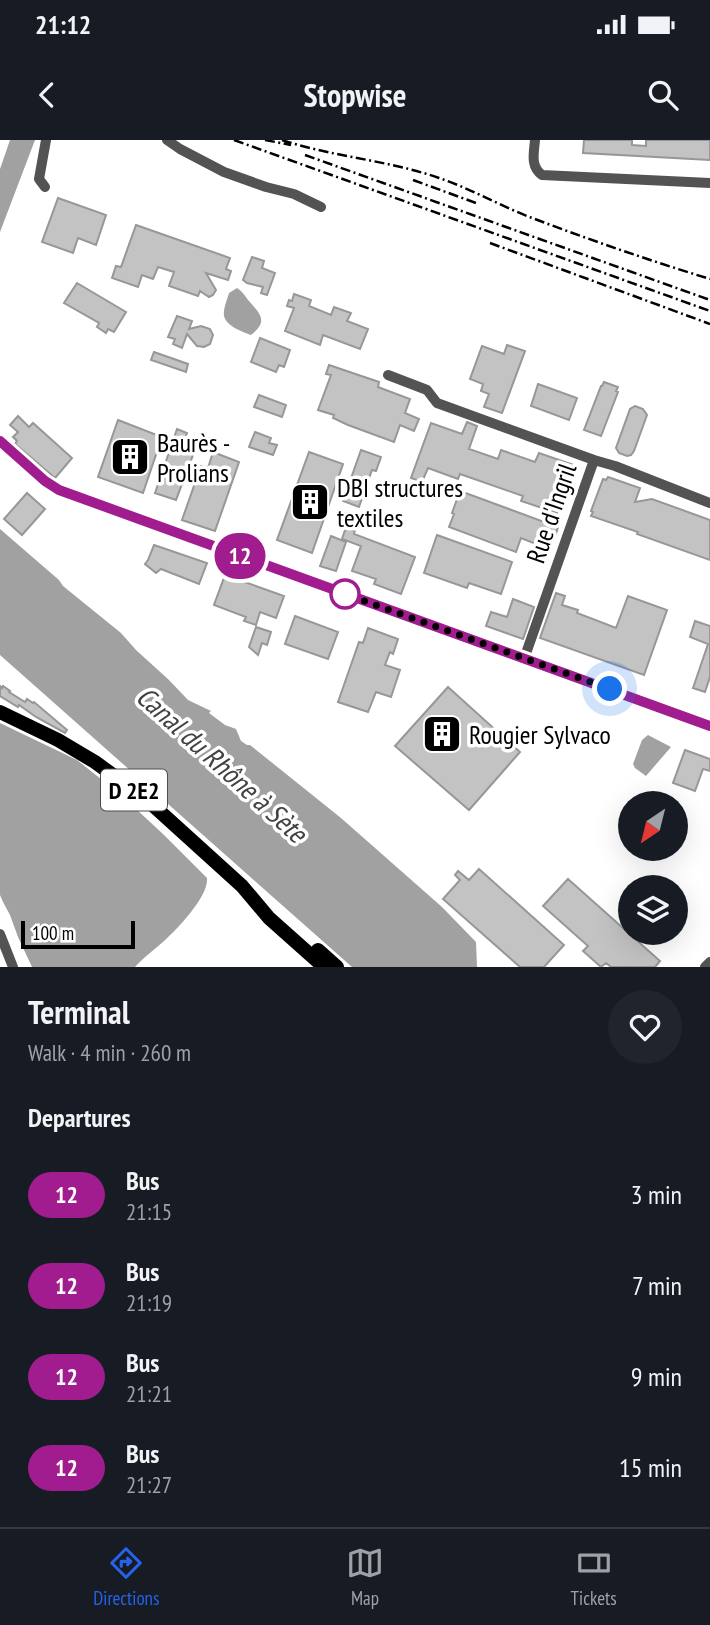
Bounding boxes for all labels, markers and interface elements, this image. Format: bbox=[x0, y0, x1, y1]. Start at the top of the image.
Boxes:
text: 21:12 bbox=[35, 8, 91, 41]
text: Stopwise bbox=[304, 74, 406, 116]
icon: back bbox=[28, 76, 66, 114]
icon: search bbox=[644, 76, 682, 114]
place label: Baurès - Prolians bbox=[157, 426, 230, 489]
building icon: Baurès - Prolians bbox=[109, 436, 151, 478]
street label: Rue d'Ingril bbox=[519, 459, 583, 567]
place label: DBI structures textiles bbox=[337, 471, 463, 534]
building icon: DBI structures textiles bbox=[289, 481, 331, 523]
line badge: 12 bbox=[208, 533, 272, 579]
text: 12 bbox=[229, 540, 251, 571]
unlabelled marker bbox=[330, 579, 360, 609]
your location bbox=[592, 671, 627, 706]
water label: Canal du Rhône à Sète bbox=[129, 678, 317, 852]
building icon: Rougier Sylvaco bbox=[421, 713, 463, 755]
place label: Rougier Sylvaco bbox=[469, 718, 611, 751]
road number: D 2E2 bbox=[101, 770, 167, 810]
north arrow bbox=[618, 791, 688, 861]
map controls bbox=[618, 791, 688, 945]
button: layers bbox=[618, 875, 688, 945]
scale bar bbox=[21, 918, 135, 950]
text: 100 m bbox=[32, 921, 74, 945]
text: Terminal bbox=[28, 990, 130, 1033]
button: heart bbox=[608, 990, 682, 1064]
text: Walk · 4 min · 260 m bbox=[28, 1038, 191, 1067]
text: Departures bbox=[28, 1101, 131, 1134]
text: Bus bbox=[126, 1164, 159, 1197]
text: 3 min bbox=[631, 1178, 682, 1211]
text: 12 bbox=[55, 1179, 78, 1210]
text: 21:15 bbox=[126, 1197, 172, 1226]
text: Bus bbox=[126, 1255, 159, 1288]
text: 7 min bbox=[632, 1269, 682, 1302]
text: 12 bbox=[55, 1270, 78, 1301]
text: 21:19 bbox=[126, 1288, 172, 1317]
text: Bus bbox=[126, 1346, 159, 1379]
text: 9 min bbox=[631, 1360, 682, 1393]
text: 12 bbox=[55, 1361, 78, 1392]
text: 21:21 bbox=[126, 1379, 172, 1408]
text: Bus bbox=[126, 1437, 159, 1470]
text: 15 min bbox=[619, 1451, 682, 1484]
text: 12 bbox=[55, 1452, 78, 1483]
text: 21:27 bbox=[126, 1470, 172, 1499]
tab: Directions bbox=[93, 1544, 159, 1610]
tab: Map bbox=[346, 1544, 384, 1610]
tab: Tickets bbox=[571, 1544, 617, 1610]

